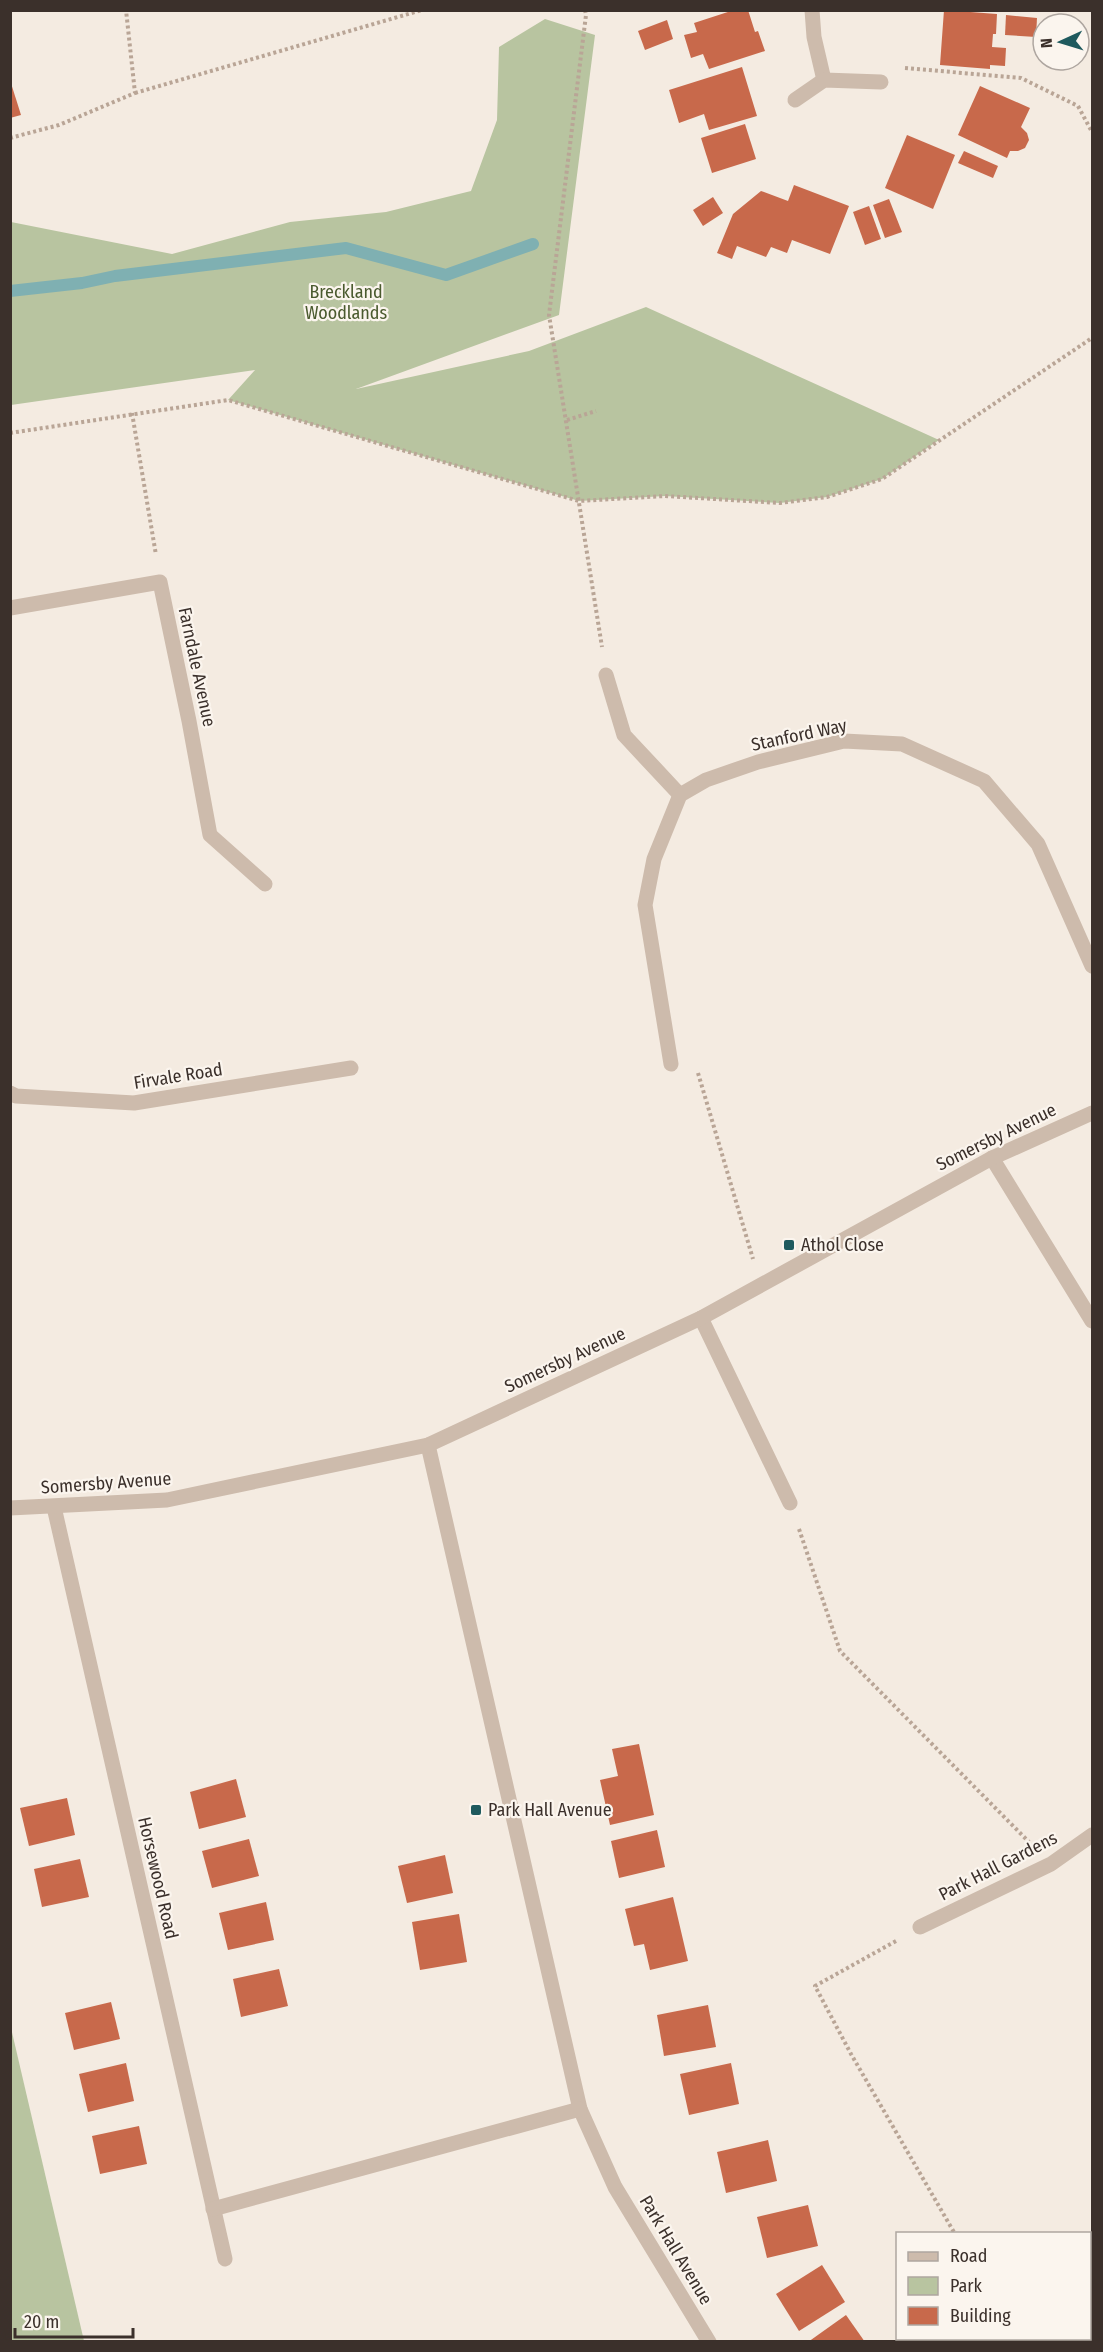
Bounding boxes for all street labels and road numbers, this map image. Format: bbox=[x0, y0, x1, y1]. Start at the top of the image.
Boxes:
street label: Farndale Avenue bbox=[174, 605, 220, 729]
street label: Stanford Way bbox=[749, 714, 849, 756]
street label: Firvale Road bbox=[132, 1058, 224, 1094]
street label: Somersby Avenue bbox=[932, 1098, 1060, 1176]
street label: Somersby Avenue bbox=[501, 1322, 629, 1398]
street label: Somersby Avenue bbox=[40, 1467, 172, 1499]
street label: Horsewood Road bbox=[133, 1815, 183, 1941]
street label: Park Hall Gardens bbox=[935, 1827, 1061, 1905]
street label: Park Hall Avenue bbox=[635, 2191, 717, 2309]

